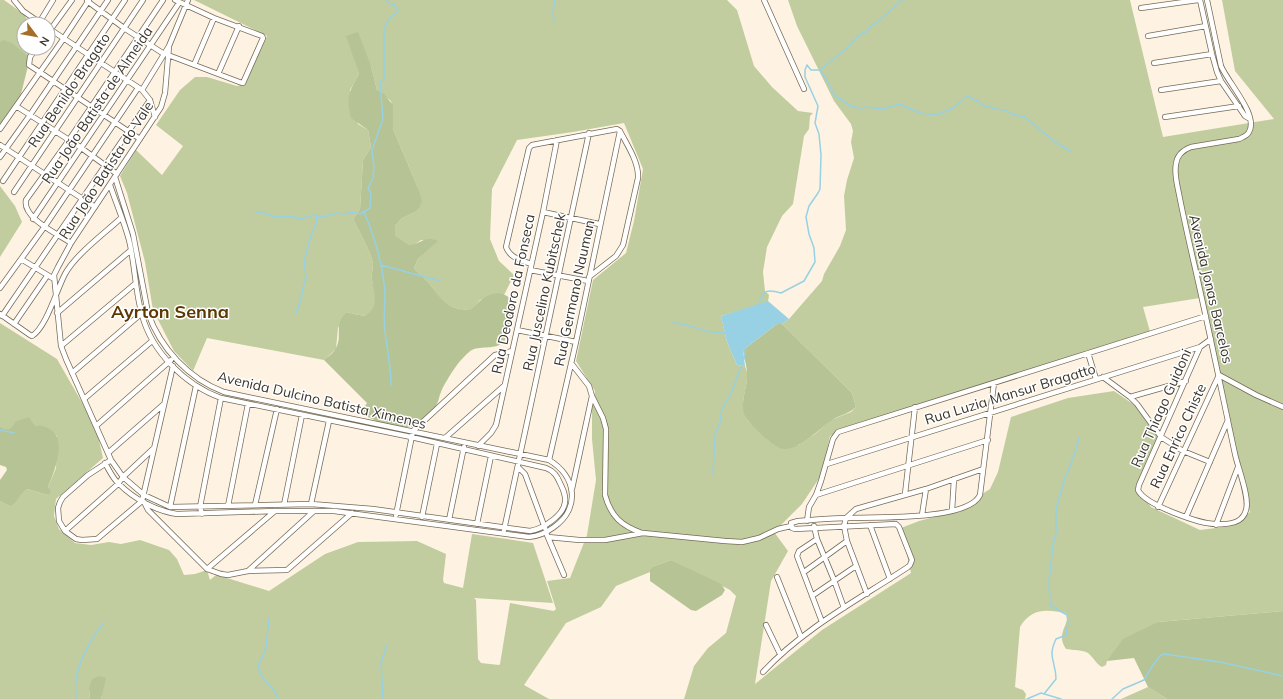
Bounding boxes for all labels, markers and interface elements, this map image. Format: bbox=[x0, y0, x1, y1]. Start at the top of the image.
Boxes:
north arrow bbox=[16, 16, 56, 56]
street label: Rua João Batista de Almeida bbox=[38, 23, 156, 187]
street label: Rua Benildo Bragato bbox=[24, 29, 114, 151]
text: N bbox=[36, 34, 53, 49]
street label: Rua João Batista do Vale bbox=[55, 98, 157, 242]
street label: Rua Juscelino Kubitschek bbox=[518, 211, 570, 372]
street label: Rua Deodoro da Fonseca bbox=[487, 212, 539, 376]
street label: Avenida Jonas Barcelos bbox=[1185, 213, 1237, 365]
street label: Rua Germano Nauman bbox=[550, 218, 598, 368]
district label: Ayrton Senna bbox=[111, 300, 229, 323]
street label: Rua Thiago Guidoni bbox=[1127, 346, 1195, 470]
street label: Rua Luzia Mansur Bragatto bbox=[922, 359, 1098, 429]
street label: Avenida Dulcino Batista Ximenes bbox=[216, 367, 428, 433]
street label: Rua Enrico Chiste bbox=[1146, 381, 1210, 491]

